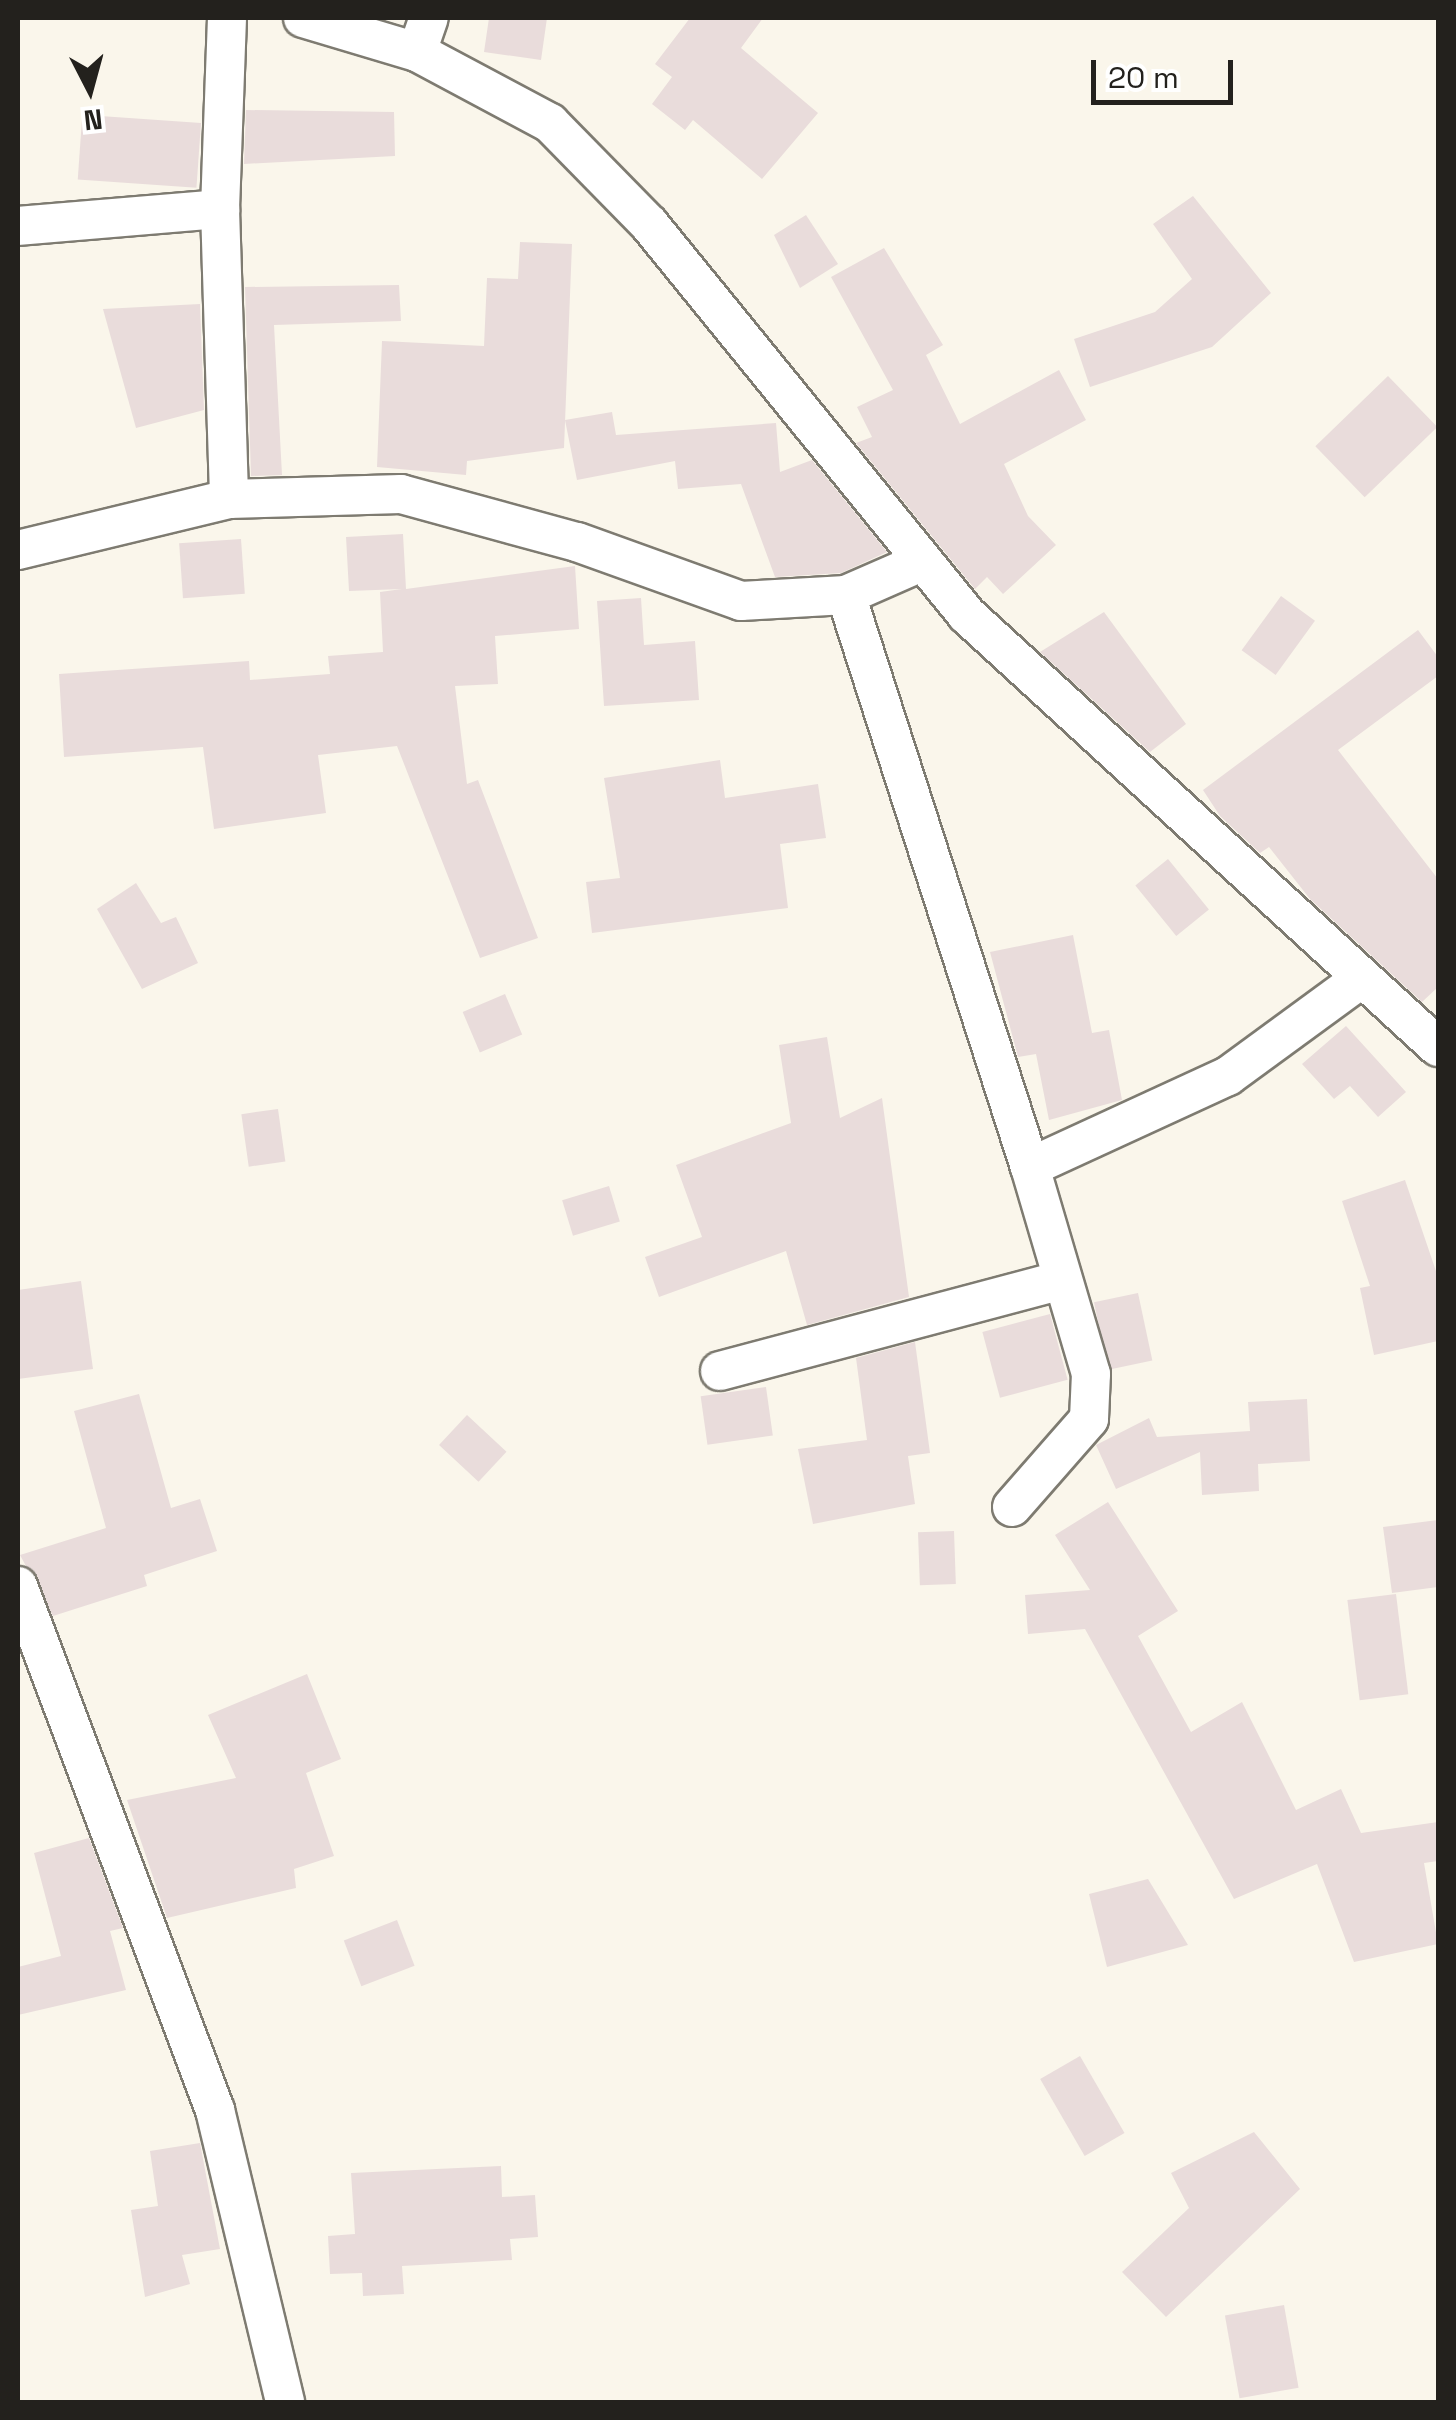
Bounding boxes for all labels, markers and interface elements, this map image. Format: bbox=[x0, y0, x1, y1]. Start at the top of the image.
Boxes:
north arrow bbox=[40, 40, 140, 140]
scale bar bbox=[1096, 40, 1238, 102]
text: 20 m bbox=[1108, 58, 1179, 97]
text: N bbox=[82, 101, 104, 139]

